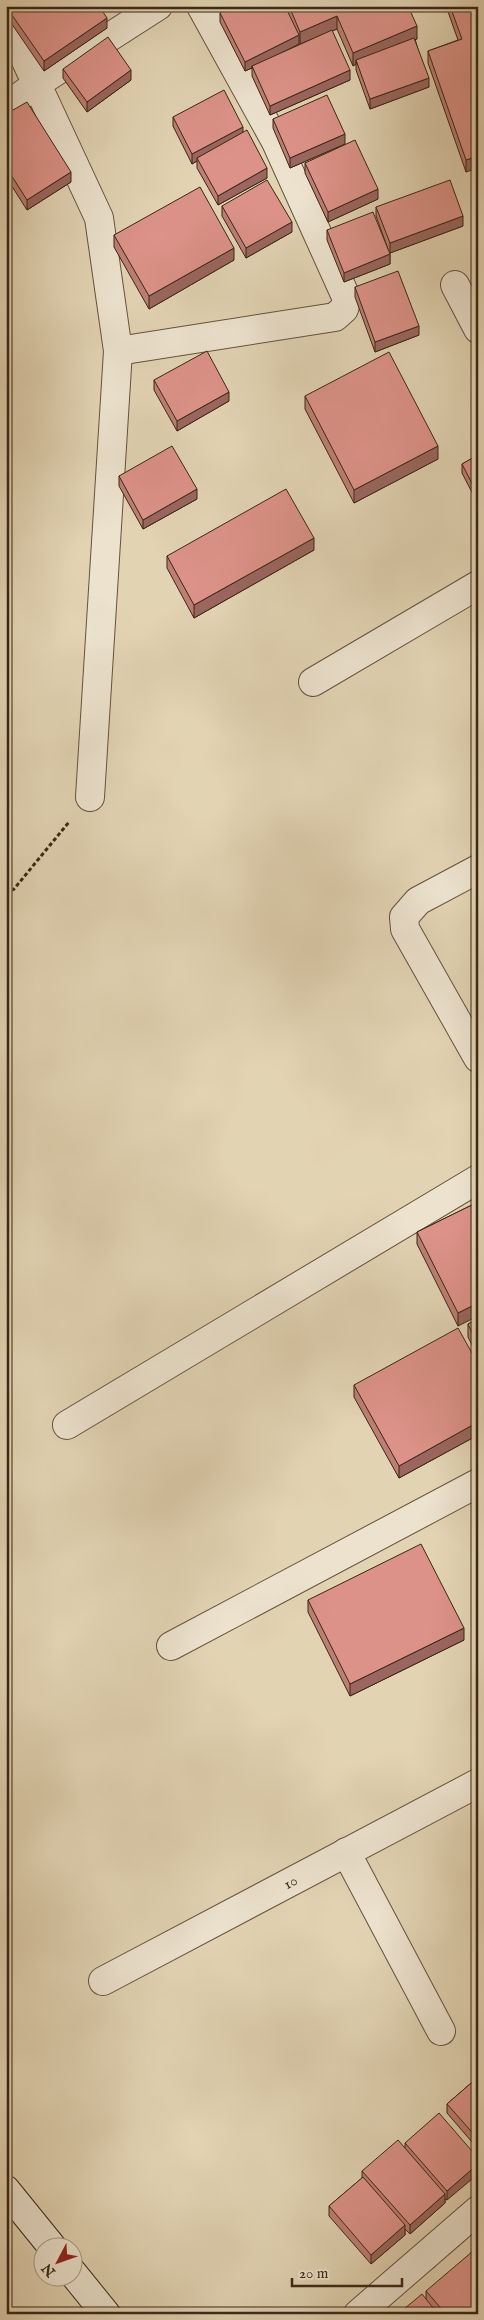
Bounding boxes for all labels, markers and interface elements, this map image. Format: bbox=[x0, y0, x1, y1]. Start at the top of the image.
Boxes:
street label: 10 bbox=[280, 1871, 301, 1893]
north arrow bbox=[32, 2238, 82, 2288]
scale bar bbox=[292, 2255, 402, 2287]
text: N bbox=[38, 2259, 60, 2281]
text: 20 m bbox=[299, 2264, 329, 2283]

